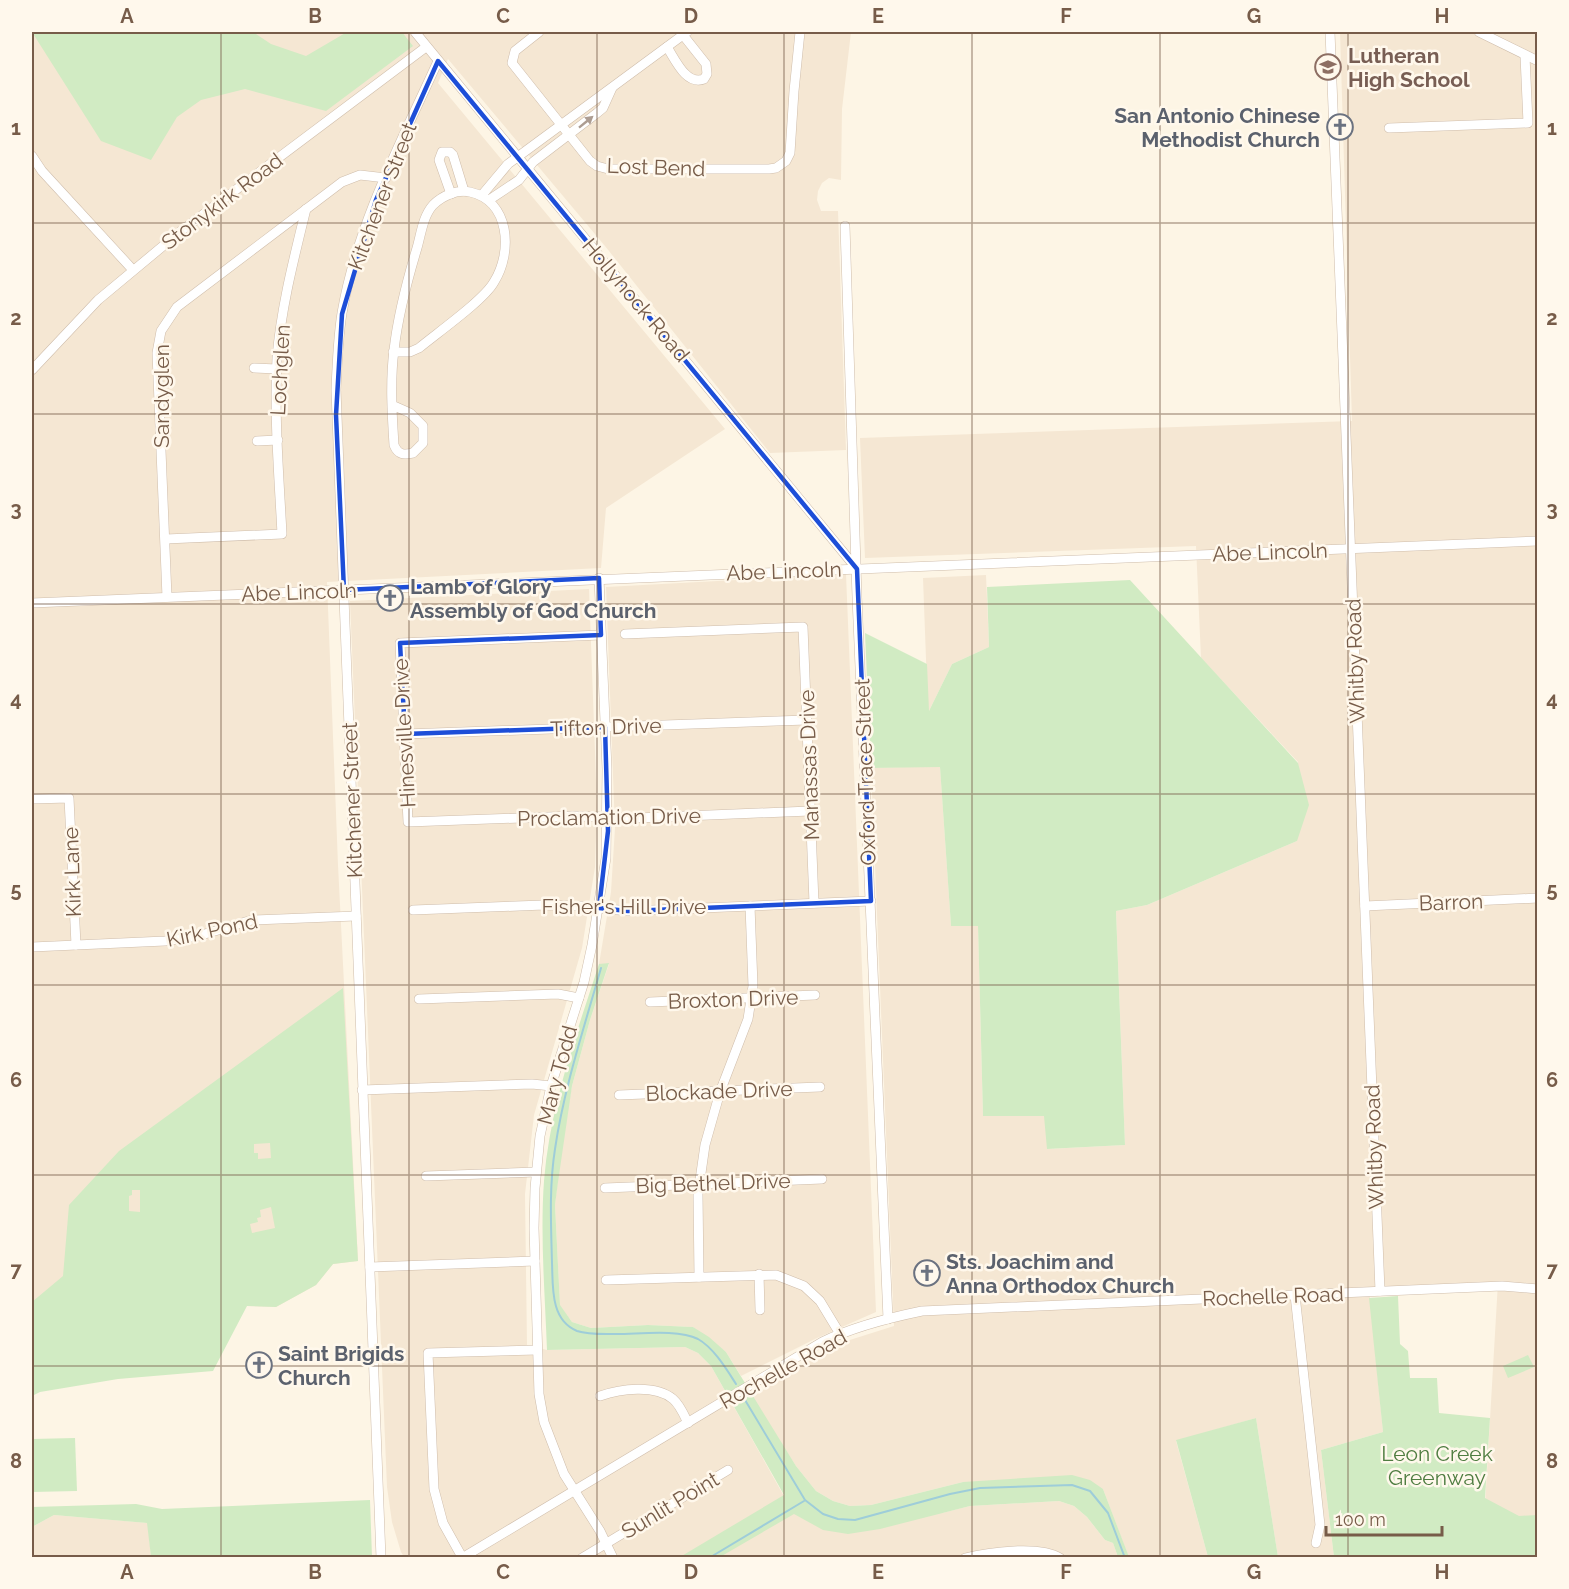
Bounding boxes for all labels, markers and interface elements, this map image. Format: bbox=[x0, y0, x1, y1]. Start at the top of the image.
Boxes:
text: A bbox=[120, 4, 134, 28]
text: B bbox=[308, 4, 322, 28]
text: C bbox=[496, 4, 510, 28]
text: D bbox=[684, 4, 698, 28]
text: E bbox=[872, 4, 884, 28]
text: F bbox=[1060, 4, 1072, 28]
text: G bbox=[1247, 4, 1261, 28]
text: H bbox=[1435, 4, 1449, 28]
place label: Lutheran High School bbox=[1348, 43, 1470, 92]
school or university icon: Lutheran High School bbox=[1313, 52, 1343, 82]
place label: San Antonio Chinese Methodist Church bbox=[1114, 103, 1320, 152]
church icon: San Antonio Chinese Methodist Church bbox=[1325, 112, 1355, 142]
text: 1 bbox=[11, 116, 21, 140]
one-way arrow bbox=[579, 116, 594, 128]
text: 1 bbox=[1547, 116, 1557, 140]
street label: Kitchener Street bbox=[342, 119, 422, 273]
street label: Stonykirk Road bbox=[156, 147, 288, 255]
street label: Lost Bend bbox=[606, 153, 706, 181]
street label: Hollyhock Road bbox=[577, 233, 695, 367]
text: 2 bbox=[10, 306, 22, 330]
text: 2 bbox=[1546, 306, 1558, 330]
street label: Lochglen bbox=[265, 324, 295, 416]
street label: Sandyglen bbox=[149, 344, 174, 448]
text: 3 bbox=[10, 497, 22, 521]
text: 3 bbox=[1546, 497, 1558, 521]
street label: Abe Lincoln bbox=[1212, 537, 1328, 567]
street label: Abe Lincoln bbox=[726, 556, 842, 586]
place label: Lamb of Glory Assembly of God Church bbox=[410, 574, 656, 623]
street label: Abe Lincoln bbox=[241, 577, 357, 607]
church icon: Lamb of Glory Assembly of God Church bbox=[375, 583, 405, 613]
street label: Whitby Road bbox=[1340, 598, 1370, 724]
street label: Hinesville Drive bbox=[388, 658, 420, 808]
street label: Oxford Trace Street bbox=[849, 678, 881, 866]
text: 4 bbox=[10, 687, 22, 711]
text: 4 bbox=[1546, 687, 1558, 711]
street label: Manassas Drive bbox=[794, 689, 824, 841]
street label: Tifton Drive bbox=[550, 713, 662, 741]
street label: Kitchener Street bbox=[337, 722, 367, 878]
street label: Proclamation Drive bbox=[517, 803, 701, 831]
street label: Kirk Lane bbox=[58, 826, 86, 918]
text: 5 bbox=[10, 878, 22, 902]
text: 5 bbox=[1546, 878, 1558, 902]
street label: Barron bbox=[1418, 888, 1484, 916]
street label: Fisher's Hill Drive bbox=[542, 894, 706, 919]
street label: Kirk Pond bbox=[164, 908, 260, 952]
street label: Broxton Drive bbox=[667, 984, 799, 1014]
street label: Mary Todd bbox=[532, 1023, 582, 1127]
text: 6 bbox=[10, 1068, 22, 1092]
text: 6 bbox=[1546, 1068, 1558, 1092]
street label: Blockade Drive bbox=[645, 1076, 793, 1106]
street label: Whitby Road bbox=[1359, 1084, 1389, 1210]
street label: Big Bethel Drive bbox=[635, 1168, 791, 1198]
place label: Sts. Joachim and Anna Orthodox Church bbox=[946, 1249, 1175, 1298]
text: 7 bbox=[10, 1258, 22, 1282]
church icon: Sts. Joachim and Anna Orthodox Church bbox=[912, 1258, 942, 1288]
text: 7 bbox=[1546, 1258, 1558, 1282]
street label: Rochelle Road bbox=[1202, 1281, 1344, 1311]
street label: Rochelle Road bbox=[715, 1324, 851, 1414]
place label: Saint Brigids Church bbox=[278, 1341, 404, 1390]
church icon: Saint Brigids Church bbox=[244, 1350, 274, 1380]
park label: Leon Creek Greenway bbox=[1381, 1441, 1493, 1490]
text: 8 bbox=[10, 1449, 22, 1473]
text: 8 bbox=[1546, 1449, 1558, 1473]
street label: Sunlit Point bbox=[617, 1466, 723, 1544]
scale bar bbox=[1326, 1499, 1442, 1537]
text: 100 m bbox=[1335, 1509, 1386, 1530]
text: A bbox=[120, 1560, 134, 1584]
text: B bbox=[308, 1560, 322, 1584]
text: C bbox=[496, 1560, 510, 1584]
text: D bbox=[684, 1560, 698, 1584]
text: E bbox=[872, 1560, 884, 1584]
text: F bbox=[1060, 1560, 1072, 1584]
text: G bbox=[1247, 1560, 1261, 1584]
text: H bbox=[1435, 1560, 1449, 1584]

